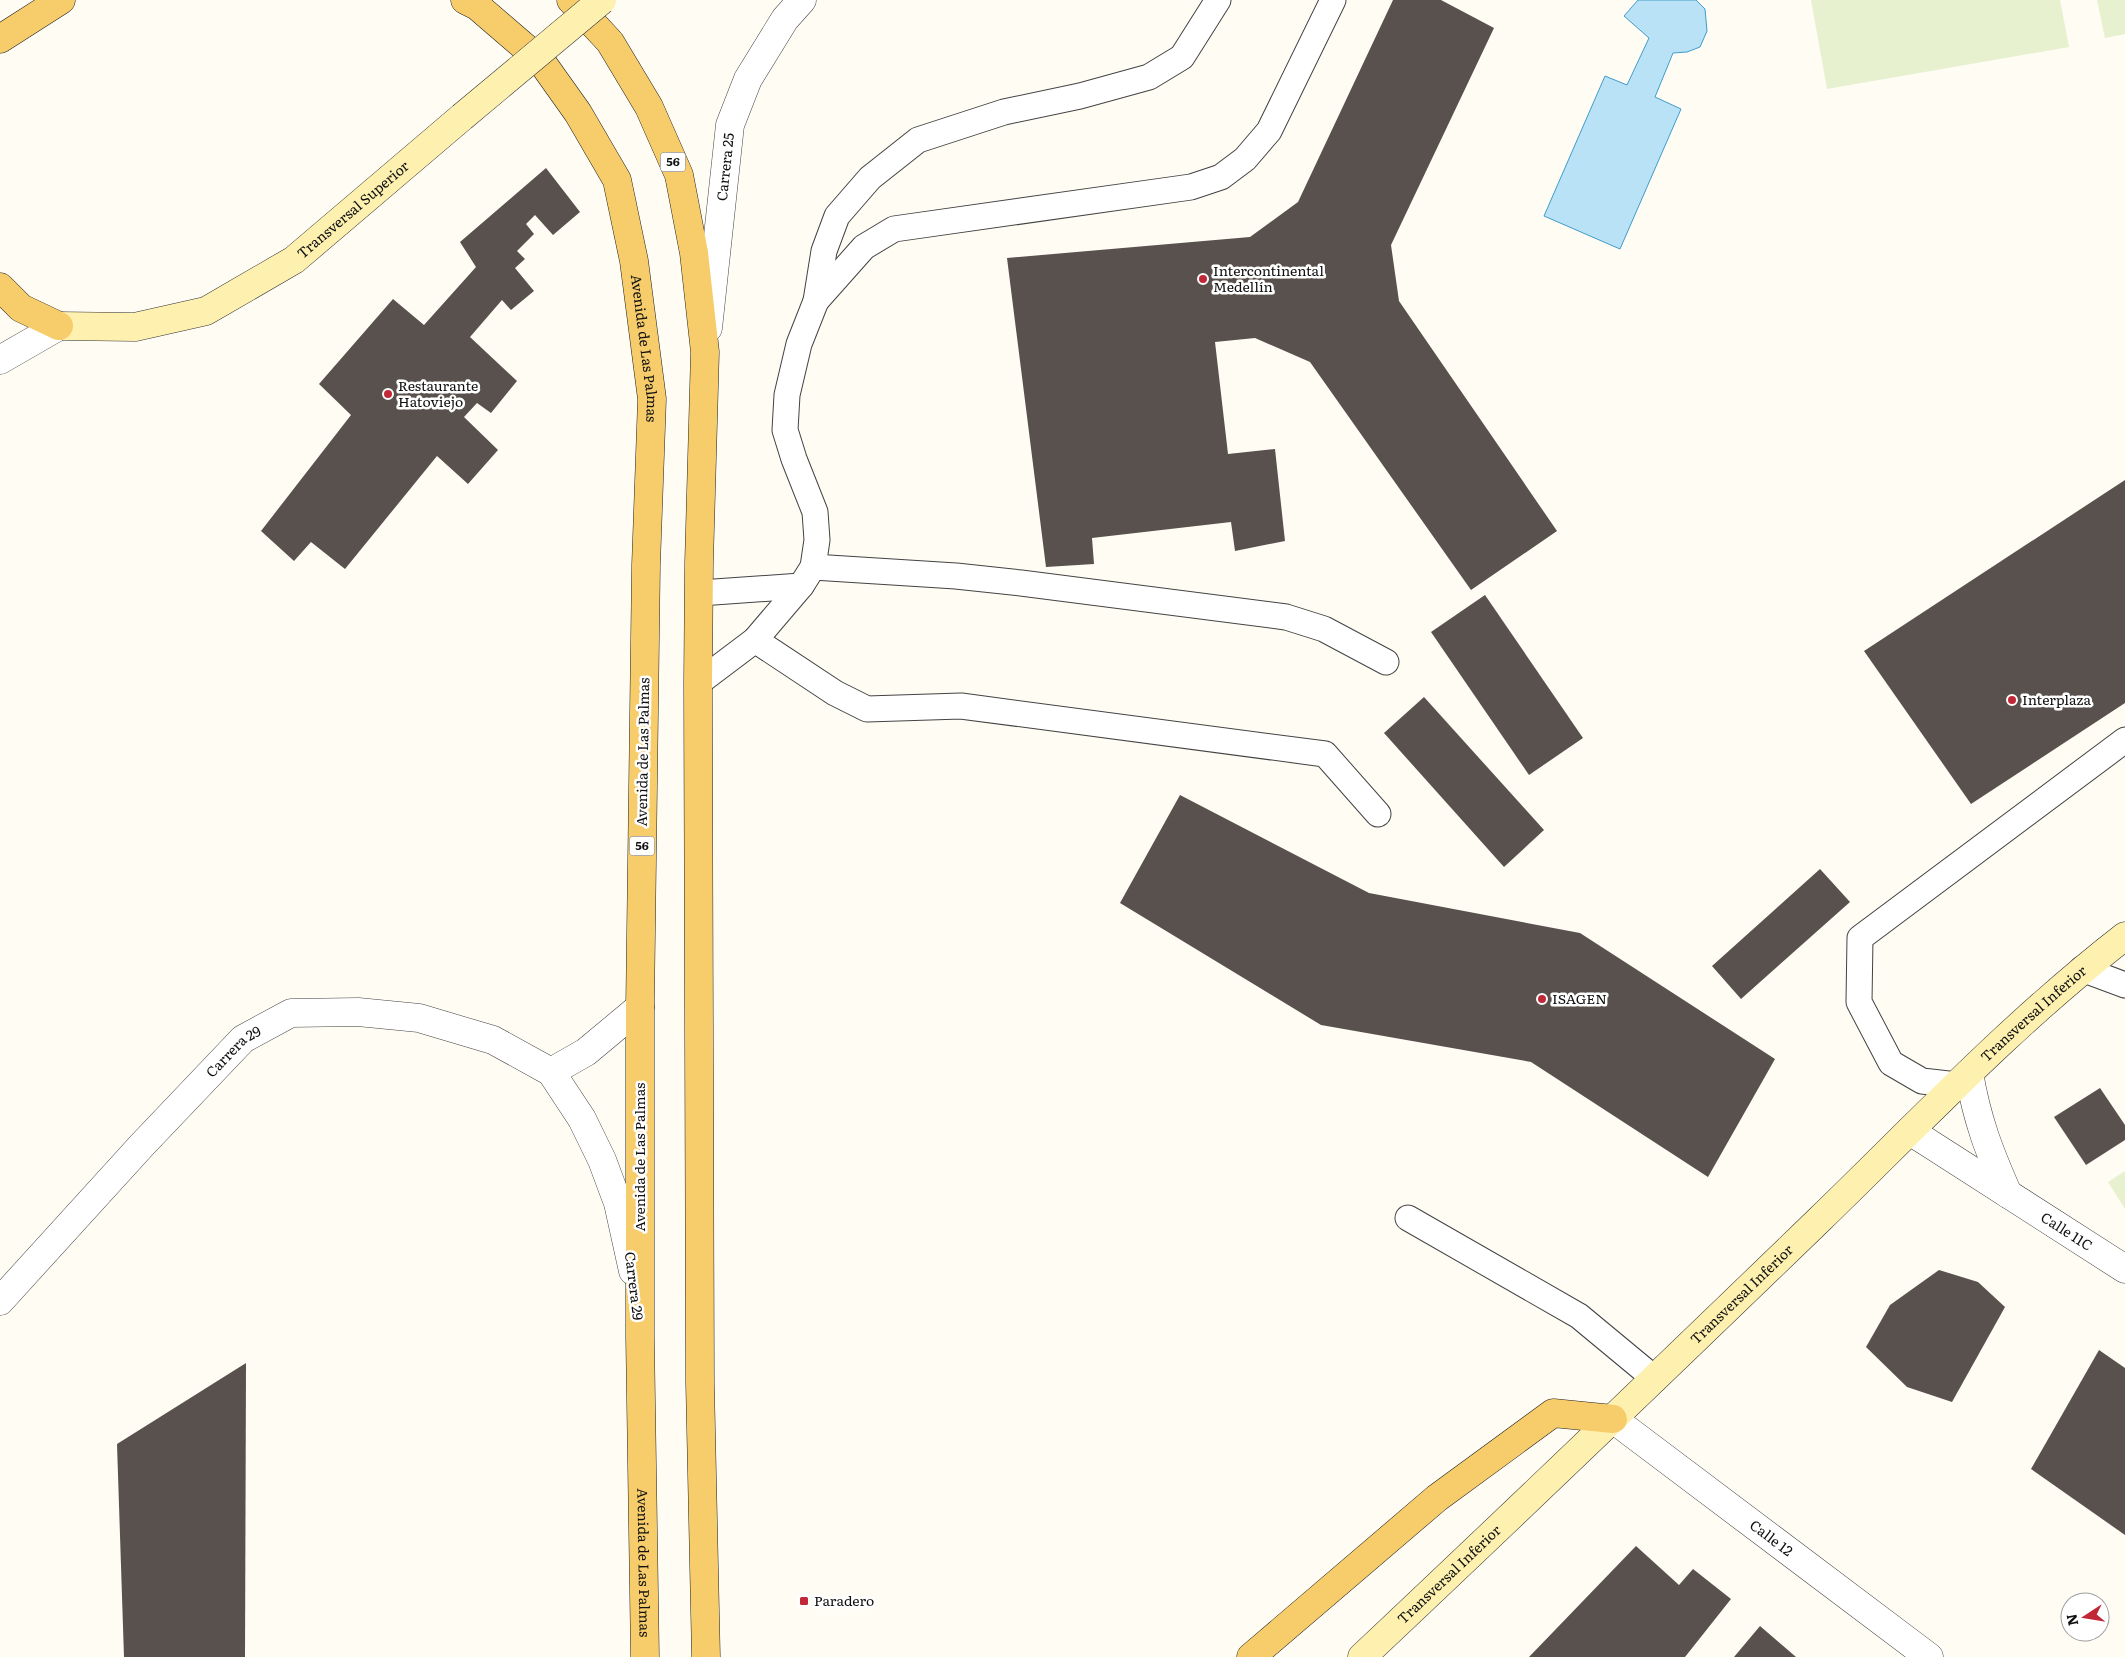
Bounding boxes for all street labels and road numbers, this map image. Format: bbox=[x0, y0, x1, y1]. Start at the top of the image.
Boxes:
street label: Carrera 25 bbox=[711, 132, 738, 202]
road number: 56 bbox=[660, 152, 686, 172]
street label: Transversal Superior bbox=[292, 155, 413, 262]
street label: Avenida de Las Palmas bbox=[627, 273, 663, 423]
street label: Avenida de Las Palmas bbox=[631, 677, 653, 827]
road number: 56 bbox=[630, 836, 654, 856]
street label: Transversal Inferior bbox=[1976, 960, 2090, 1066]
street label: Carrera 29 bbox=[201, 1020, 264, 1081]
street label: Avenida de Las Palmas bbox=[629, 1083, 649, 1231]
street label: Calle 11C bbox=[2037, 1207, 2097, 1255]
street label: Transversal Inferior bbox=[1685, 1239, 1797, 1348]
street label: Carrera 29 bbox=[621, 1251, 649, 1321]
street label: Avenida de Las Palmas bbox=[633, 1488, 656, 1637]
street label: Calle 12 bbox=[1746, 1514, 1797, 1560]
street label: Transversal Inferior bbox=[1392, 1520, 1505, 1628]

